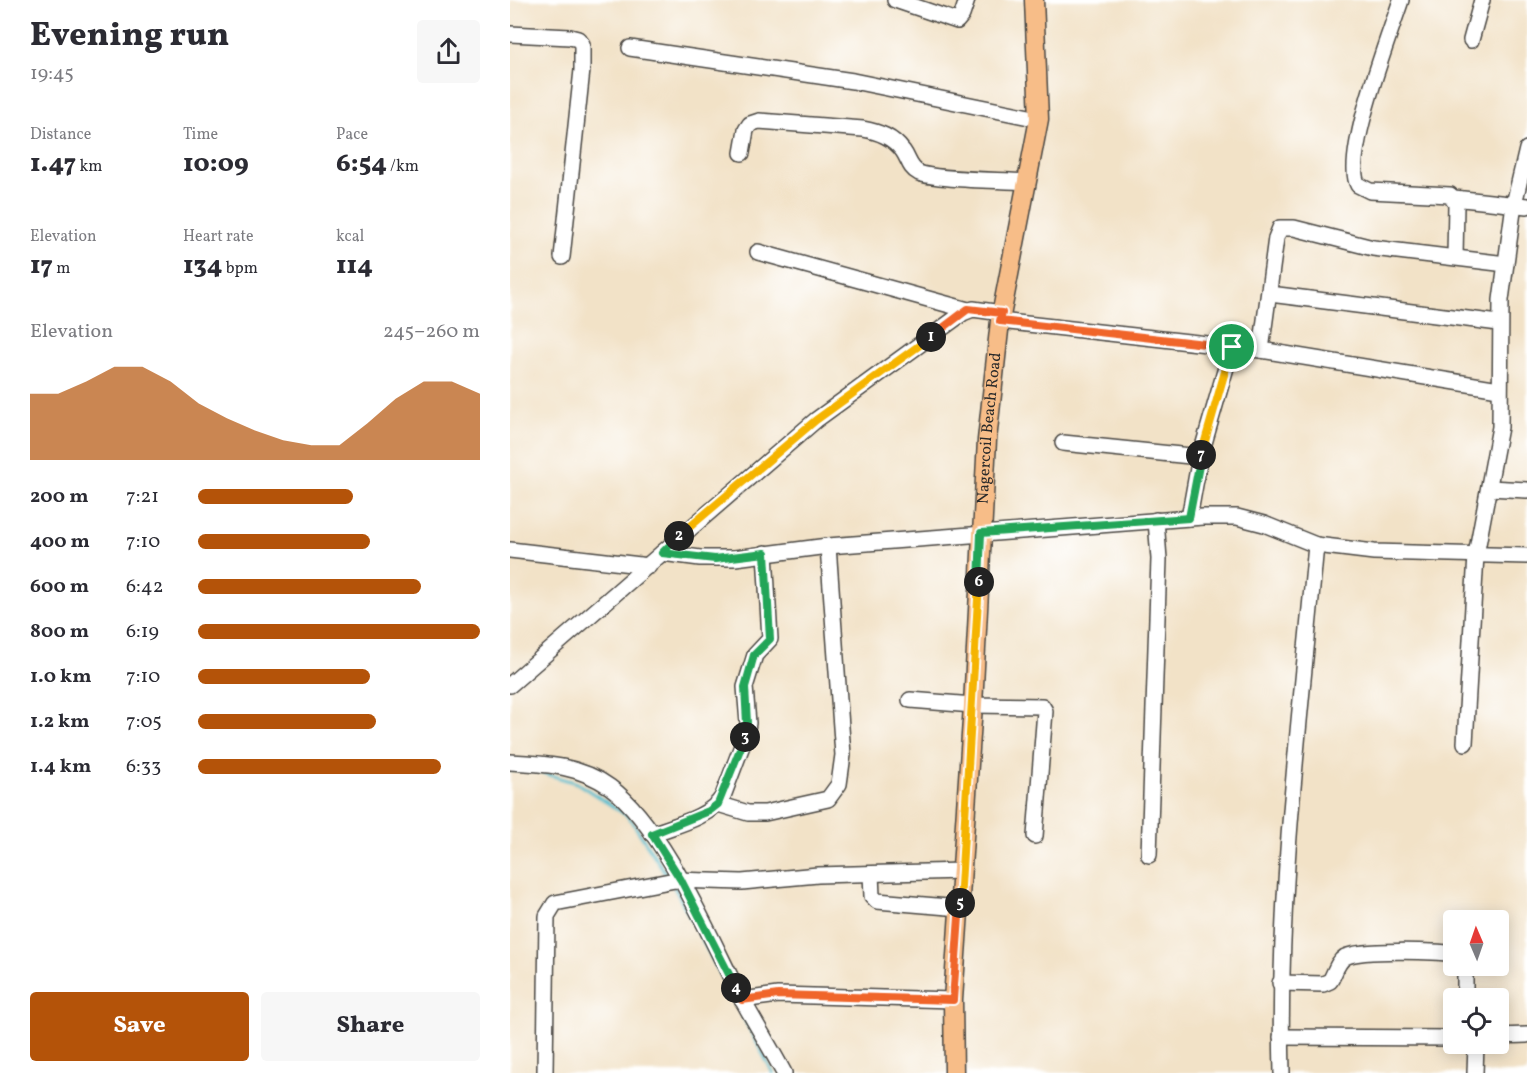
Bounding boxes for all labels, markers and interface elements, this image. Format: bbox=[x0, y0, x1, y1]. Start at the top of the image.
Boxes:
text: Evening run bbox=[30, 14, 229, 60]
button: share bbox=[417, 20, 480, 83]
text: 19:45 bbox=[30, 60, 74, 88]
text: Distance bbox=[30, 124, 91, 146]
text: Time bbox=[183, 124, 218, 146]
text: Pace bbox=[336, 124, 368, 146]
text: 1.47 bbox=[30, 146, 76, 182]
text: 10:09 bbox=[183, 146, 249, 182]
text: 6:54 bbox=[336, 146, 387, 182]
text: km bbox=[76, 156, 102, 178]
text: /km bbox=[387, 156, 419, 178]
text: Elevation bbox=[30, 226, 97, 248]
text: Heart rate bbox=[183, 226, 254, 248]
text: kcal bbox=[336, 226, 364, 248]
text: 17 bbox=[30, 248, 53, 284]
text: 134 bbox=[183, 248, 223, 284]
text: 114 bbox=[336, 248, 373, 284]
text: m bbox=[53, 258, 70, 280]
text: bpm bbox=[223, 258, 258, 280]
text: Elevation bbox=[30, 318, 113, 346]
text: 245–260 m bbox=[383, 318, 480, 346]
pin bbox=[1206, 321, 1257, 372]
pin: 1 bbox=[916, 322, 946, 352]
text: 1 bbox=[928, 326, 934, 348]
icon: arrive bbox=[1215, 330, 1248, 363]
street label: Nagercoil Beach Road bbox=[973, 351, 1007, 505]
pin: 7 bbox=[1186, 440, 1216, 470]
text: 7 bbox=[1197, 444, 1205, 466]
text: 200 m bbox=[30, 483, 88, 511]
text: 7:21 bbox=[126, 483, 159, 511]
pin: 2 bbox=[664, 521, 694, 551]
text: 2 bbox=[675, 525, 683, 547]
text: 400 m bbox=[30, 528, 90, 556]
text: 7:10 bbox=[126, 528, 160, 556]
pin: 6 bbox=[964, 567, 994, 597]
text: 6 bbox=[975, 571, 983, 593]
text: 600 m bbox=[30, 573, 89, 601]
text: 6:42 bbox=[126, 573, 164, 601]
text: 800 m bbox=[30, 618, 89, 646]
text: 6:19 bbox=[126, 618, 159, 646]
text: 1.0 km bbox=[30, 663, 92, 691]
text: 7:10 bbox=[126, 663, 160, 691]
text: 1.2 km bbox=[30, 708, 90, 736]
text: 7:05 bbox=[126, 708, 162, 736]
pin: 3 bbox=[730, 722, 760, 752]
text: 3 bbox=[741, 726, 749, 748]
text: 1.4 km bbox=[30, 753, 91, 781]
text: 6:33 bbox=[126, 753, 161, 781]
pin: 5 bbox=[945, 888, 975, 918]
text: 5 bbox=[956, 892, 964, 914]
north arrow bbox=[1443, 910, 1509, 976]
map controls bbox=[1443, 910, 1509, 1054]
pin: 4 bbox=[721, 973, 751, 1003]
text: 4 bbox=[731, 977, 741, 999]
button: locate bbox=[1443, 988, 1509, 1054]
button: Save bbox=[30, 992, 249, 1061]
button: Share bbox=[261, 992, 480, 1061]

